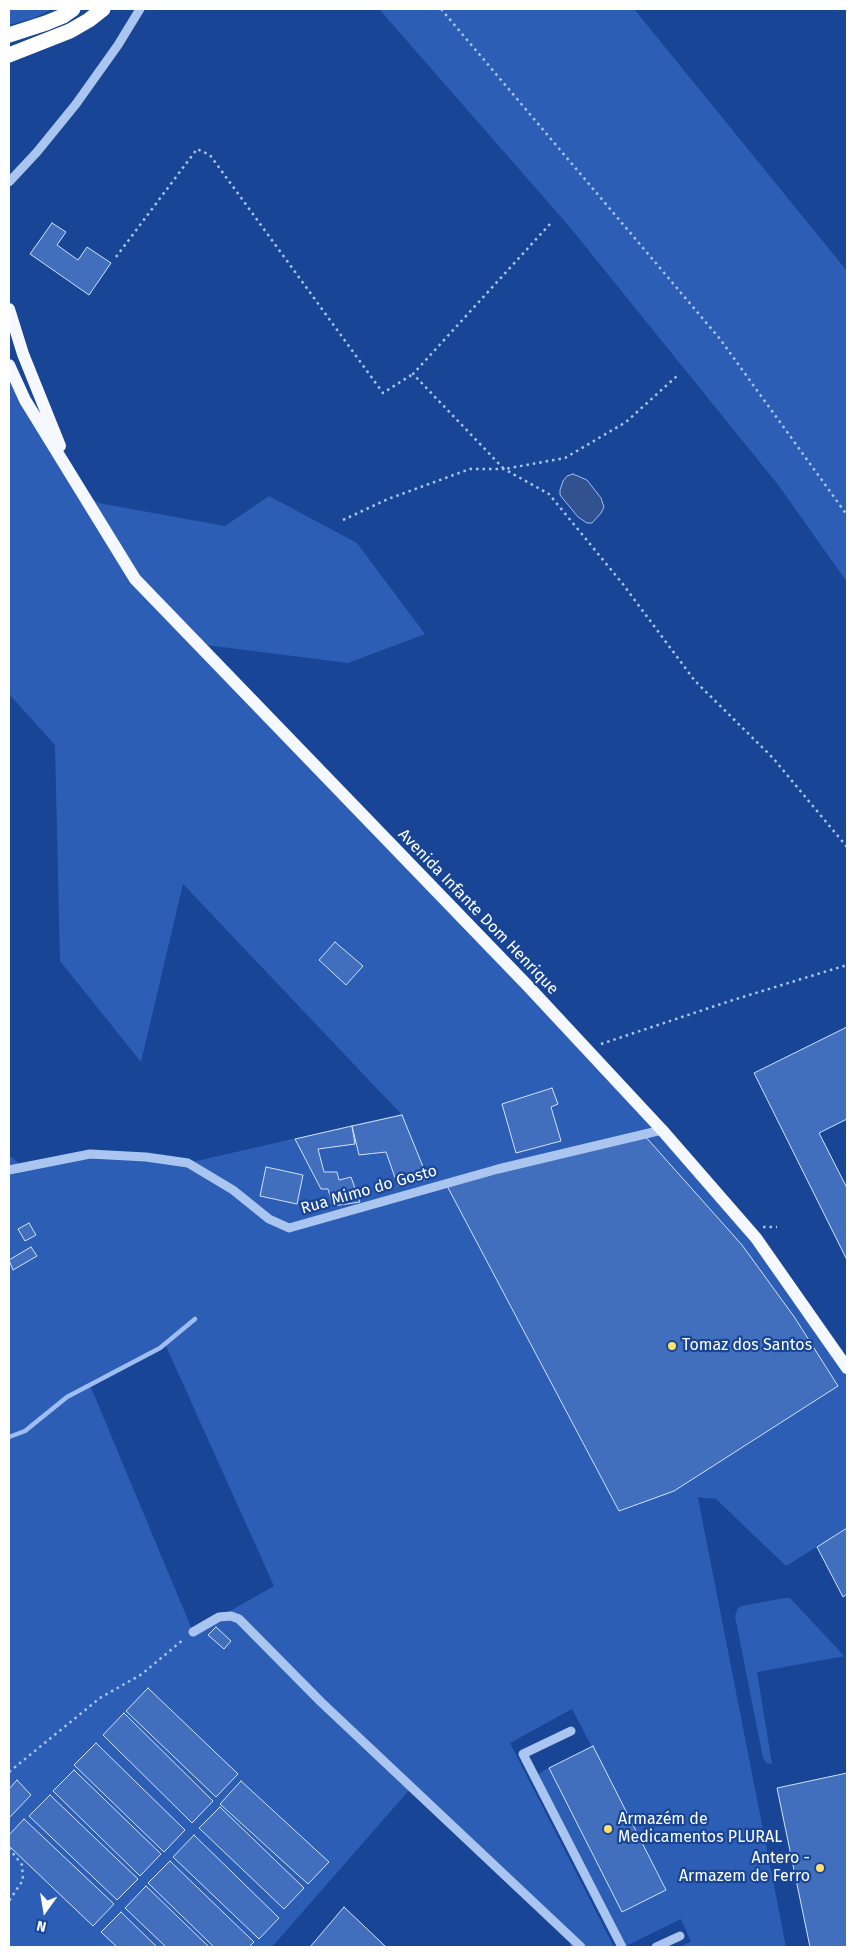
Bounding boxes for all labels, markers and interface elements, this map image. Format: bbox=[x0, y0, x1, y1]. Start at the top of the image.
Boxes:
street label: Avenida Infante Dom Henrique bbox=[394, 825, 562, 999]
street label: Rua Mimo do Gosto bbox=[299, 1161, 439, 1219]
place label: Tomaz dos Santos bbox=[682, 1336, 812, 1356]
marker: Tomaz dos Santos bbox=[666, 1340, 678, 1352]
place label: Armazém de Medicamentos PLURAL bbox=[618, 1810, 782, 1848]
marker: Armazém de Medicamentos PLURAL bbox=[602, 1823, 614, 1835]
place label: Antero - Armazem de Ferro bbox=[679, 1849, 810, 1887]
marker: Antero - Armazem de Ferro bbox=[814, 1862, 826, 1874]
north arrow bbox=[20, 1886, 70, 1936]
text: N bbox=[35, 1917, 48, 1935]

